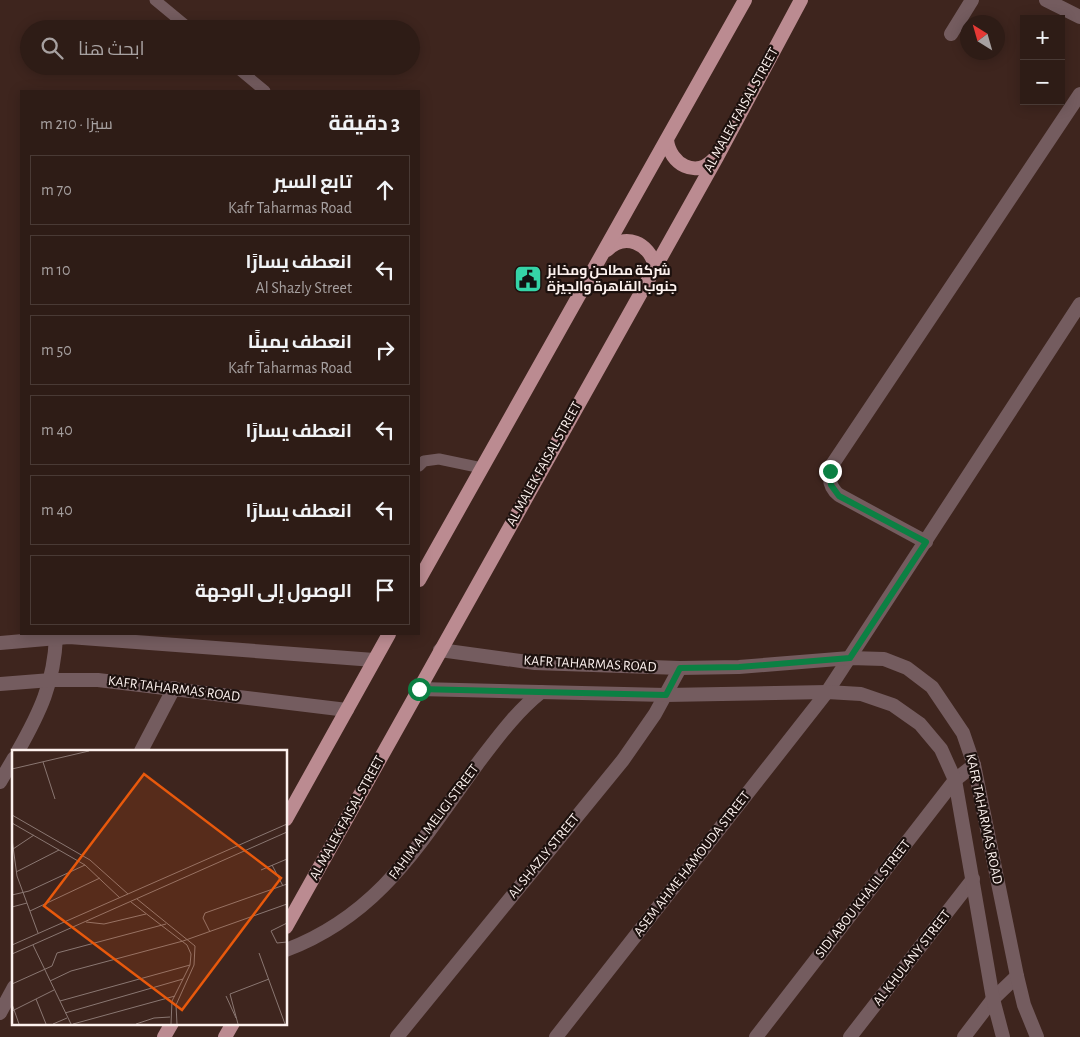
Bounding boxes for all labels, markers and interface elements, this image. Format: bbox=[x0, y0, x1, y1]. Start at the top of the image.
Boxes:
north arrow bbox=[960, 15, 1005, 60]
map controls bbox=[1020, 15, 1065, 105]
button: + bbox=[1020, 15, 1065, 60]
search box bbox=[20, 20, 420, 75]
icon: search bbox=[38, 34, 66, 62]
text: ابحث هنا bbox=[78, 40, 145, 59]
street label: AL MALEK FAISAL STREET bbox=[701, 45, 781, 174]
button: − bbox=[1020, 60, 1065, 105]
text: 3 دقيقة bbox=[328, 113, 400, 134]
text: سيرًا · 210 m bbox=[40, 116, 113, 132]
text: تابع السير bbox=[274, 173, 352, 192]
icon: ahead bbox=[371, 176, 399, 204]
text: 70 m bbox=[41, 182, 72, 198]
text: Kafr Taharmas Road bbox=[228, 200, 352, 216]
text: انعطف يسارًا bbox=[246, 253, 352, 272]
icon: left bbox=[371, 256, 399, 284]
text: 10 m bbox=[41, 262, 70, 278]
place label: شركة مطاحن ومخابز جنوب القاهرة والجيزة bbox=[546, 262, 677, 295]
public building icon: شركة مطاحن ومخابز جنوب القاهرة والجيزة bbox=[513, 264, 543, 294]
text: Al Shazly Street bbox=[255, 280, 352, 296]
text: انعطف يمينًا bbox=[248, 333, 352, 352]
icon: right bbox=[371, 336, 399, 364]
text: 50 m bbox=[41, 342, 72, 358]
text: Kafr Taharmas Road bbox=[228, 360, 352, 376]
street label: AL MALEK FAISAL STREET bbox=[504, 399, 584, 528]
icon: left bbox=[371, 416, 399, 444]
text: 40 m bbox=[41, 422, 73, 438]
text: انعطف يسارًا bbox=[246, 422, 352, 441]
route end bbox=[819, 460, 842, 483]
icon: left bbox=[371, 496, 399, 524]
text: 40 m bbox=[41, 502, 73, 518]
text: انعطف يسارًا bbox=[246, 502, 352, 521]
icon: arrive bbox=[371, 576, 399, 604]
text: الوصول إلى الوجهة bbox=[195, 582, 352, 601]
street label: KAFR TAHARMAS ROAD bbox=[523, 654, 657, 674]
street label: KAFR TAHARMAS ROAD bbox=[107, 674, 241, 704]
route start bbox=[408, 678, 431, 701]
inset map bbox=[12, 750, 288, 1024]
street label: KAFR TAHARMAS ROAD bbox=[963, 752, 1005, 886]
street label: AL MALEK FAISAL STREET bbox=[307, 753, 387, 882]
street label: FAHIM AL MELIGI STREET bbox=[386, 762, 482, 882]
street label: ASEM AHME HAMOUDA STREET bbox=[631, 789, 753, 939]
street label: AL SHAZLY STREET bbox=[506, 811, 582, 901]
street label: SIDI ABOU KHALIL STREET bbox=[813, 837, 913, 961]
street label: AL KHULANY STREET bbox=[871, 908, 954, 1008]

